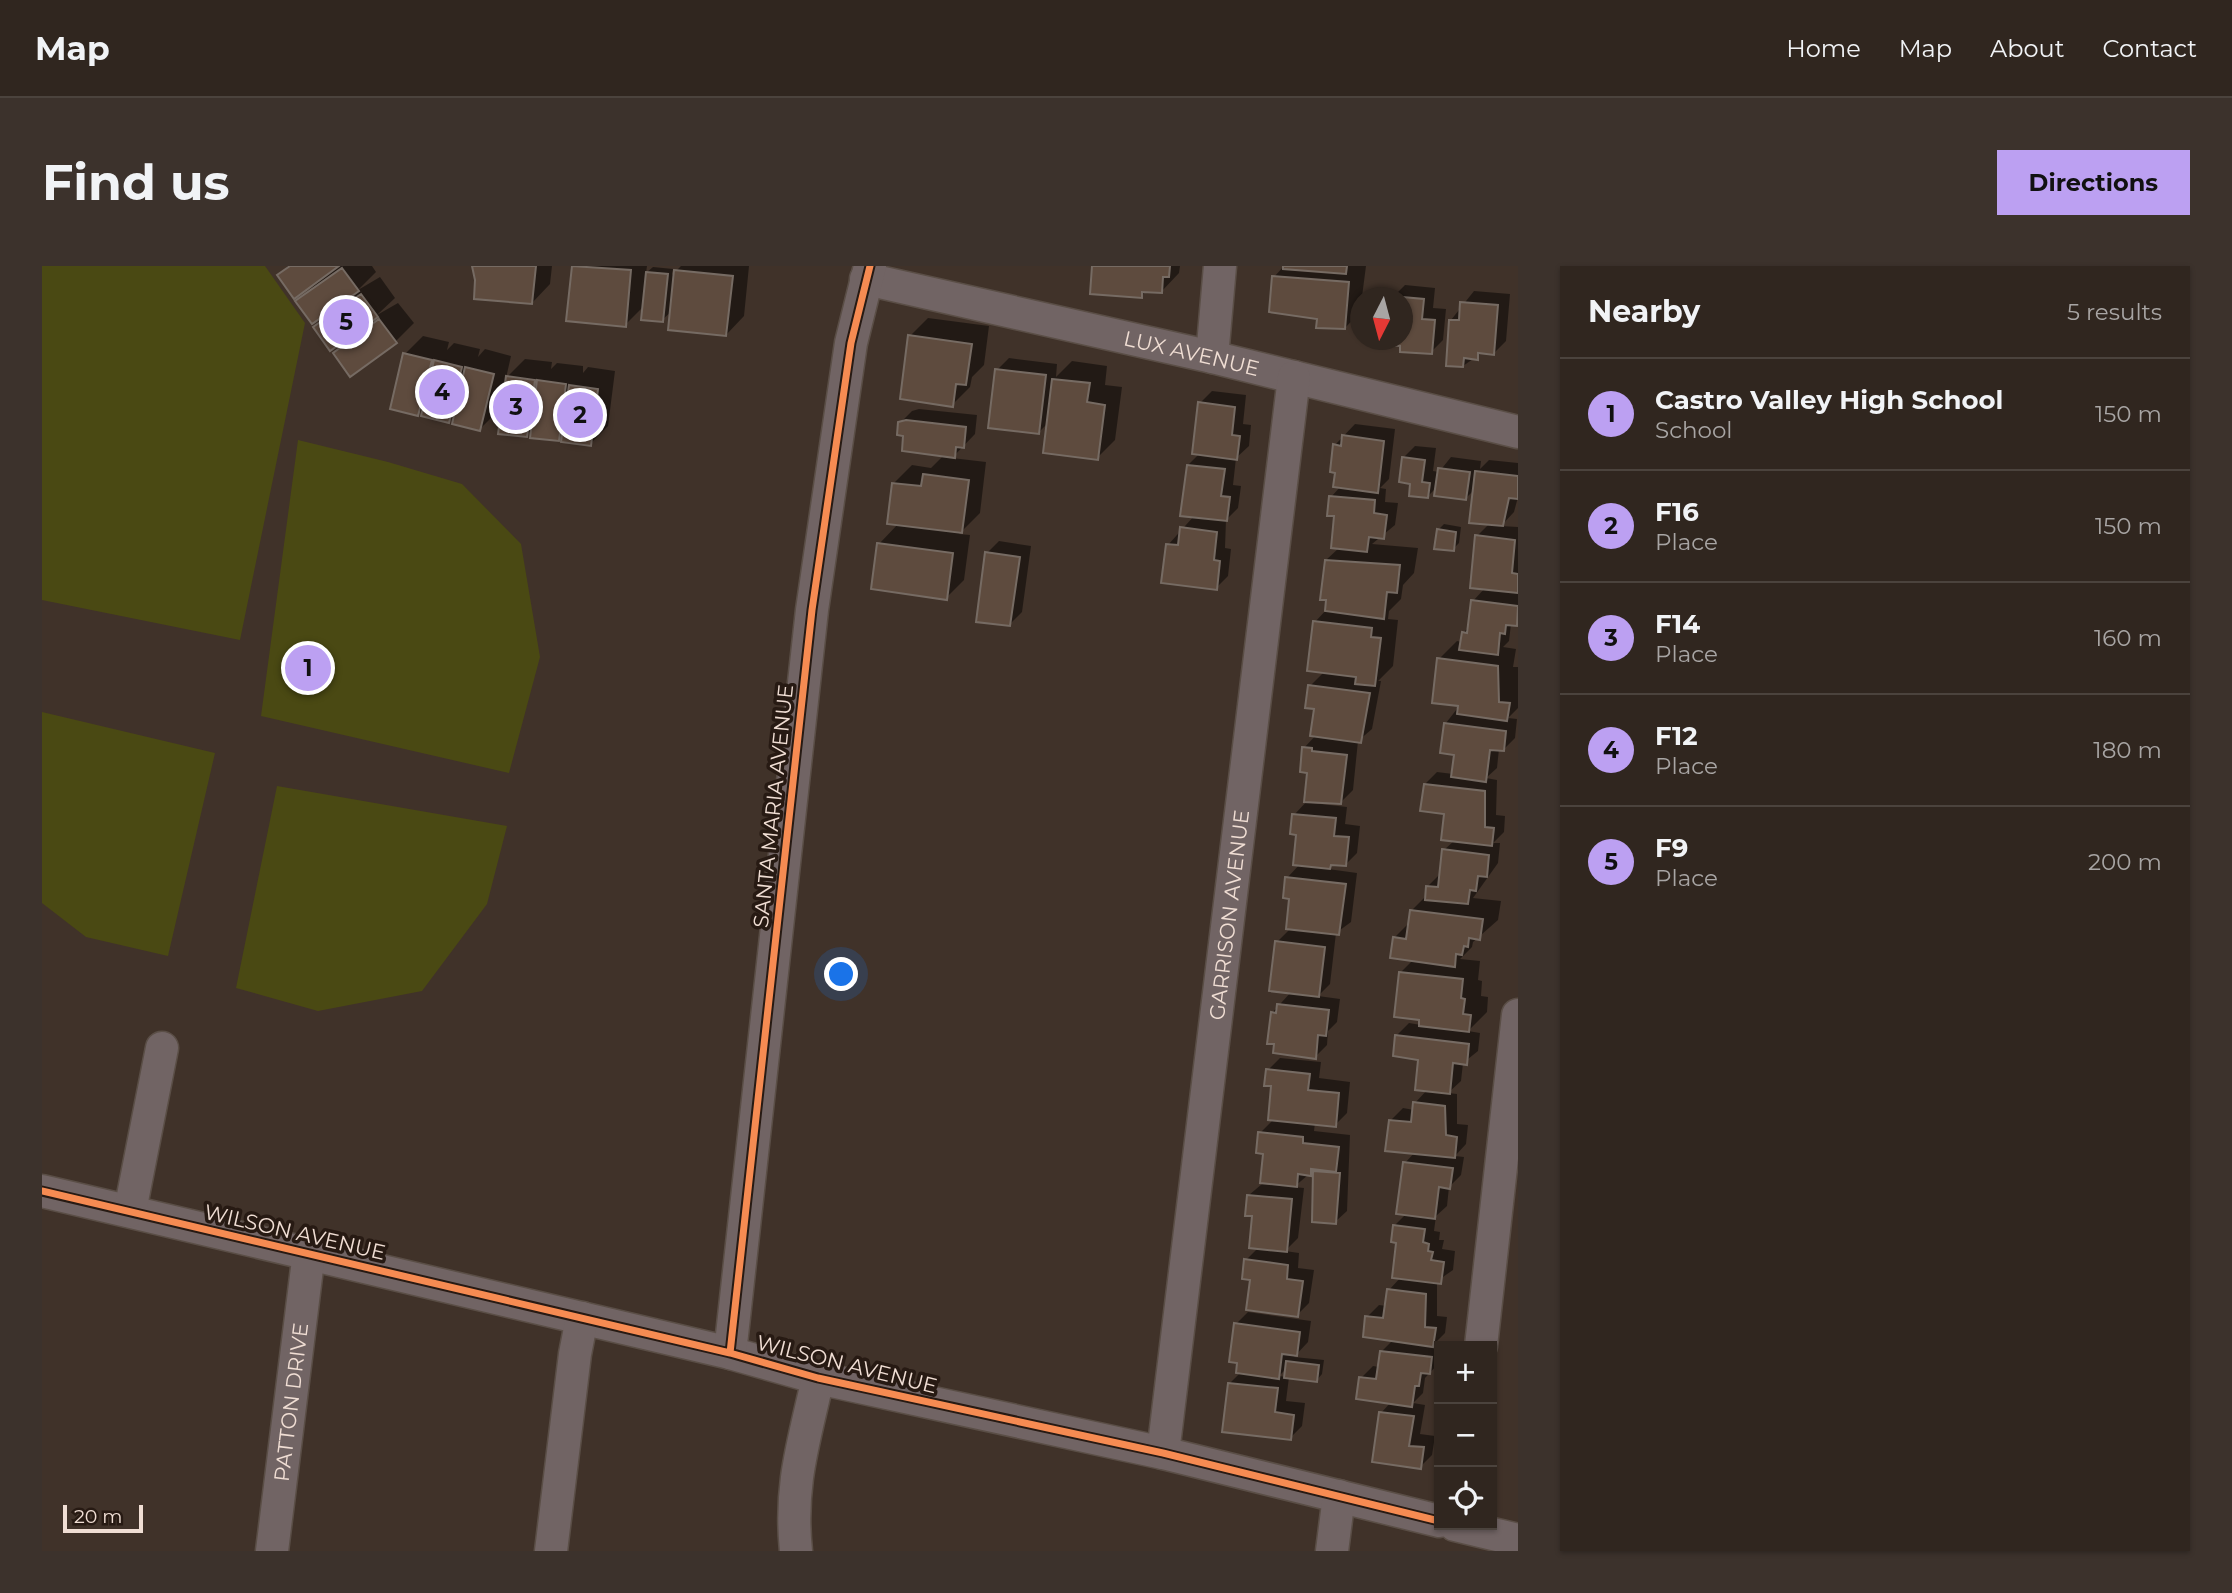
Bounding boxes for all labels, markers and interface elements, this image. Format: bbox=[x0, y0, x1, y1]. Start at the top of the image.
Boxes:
text: Map bbox=[35, 28, 110, 68]
text: Home bbox=[1786, 34, 1861, 63]
text: Map bbox=[1899, 34, 1952, 63]
text: About bbox=[1990, 34, 2064, 63]
text: Contact bbox=[2102, 34, 2197, 63]
button: Directions bbox=[1997, 150, 2190, 215]
text: Find us bbox=[42, 153, 230, 212]
north arrow bbox=[1350, 287, 1413, 350]
text: Nearby bbox=[1588, 293, 1700, 330]
pin: 5 bbox=[323, 296, 369, 348]
text: 5 results bbox=[2067, 298, 2162, 326]
street label: LUX AVENUE bbox=[1122, 325, 1262, 381]
pin: 4 bbox=[419, 366, 465, 418]
pin: 3 bbox=[493, 381, 539, 433]
text: Castro Valley High School bbox=[1655, 384, 2003, 416]
pin: 2 bbox=[557, 389, 603, 441]
text: 1 bbox=[1606, 400, 1616, 428]
text: 150 m bbox=[2095, 400, 2162, 428]
text: School bbox=[1655, 416, 1733, 444]
text: F16 bbox=[1655, 496, 1699, 528]
text: 2 bbox=[1604, 512, 1618, 540]
text: 150 m bbox=[2095, 512, 2162, 540]
text: Place bbox=[1655, 528, 1718, 556]
text: F14 bbox=[1655, 608, 1700, 640]
text: 3 bbox=[1604, 624, 1618, 652]
text: 160 m bbox=[2094, 624, 2162, 652]
text: Place bbox=[1655, 640, 1718, 668]
pin: 1 bbox=[285, 642, 331, 694]
street label: SANTA MARIA AVENUE bbox=[748, 683, 798, 929]
text: F12 bbox=[1655, 720, 1698, 752]
text: 4 bbox=[1603, 736, 1619, 764]
text: 180 m bbox=[2093, 736, 2162, 764]
text: Place bbox=[1655, 752, 1718, 780]
street label: GARRISON AVENUE bbox=[1203, 808, 1254, 1022]
text: F9 bbox=[1655, 832, 1688, 864]
text: 5 bbox=[1604, 848, 1618, 876]
text: 200 m bbox=[2088, 848, 2162, 876]
text: Place bbox=[1655, 864, 1718, 892]
your location bbox=[824, 957, 858, 991]
street label: WILSON AVENUE bbox=[202, 1199, 388, 1265]
street label: PATTON DRIVE bbox=[268, 1321, 313, 1483]
street label: WILSON AVENUE bbox=[754, 1329, 940, 1399]
map controls bbox=[1434, 1341, 1497, 1530]
button: + bbox=[1434, 1341, 1497, 1404]
button: − bbox=[1434, 1404, 1497, 1467]
button: locate bbox=[1434, 1467, 1497, 1530]
scale bar bbox=[63, 1502, 144, 1534]
text: 20 m bbox=[74, 1505, 122, 1528]

